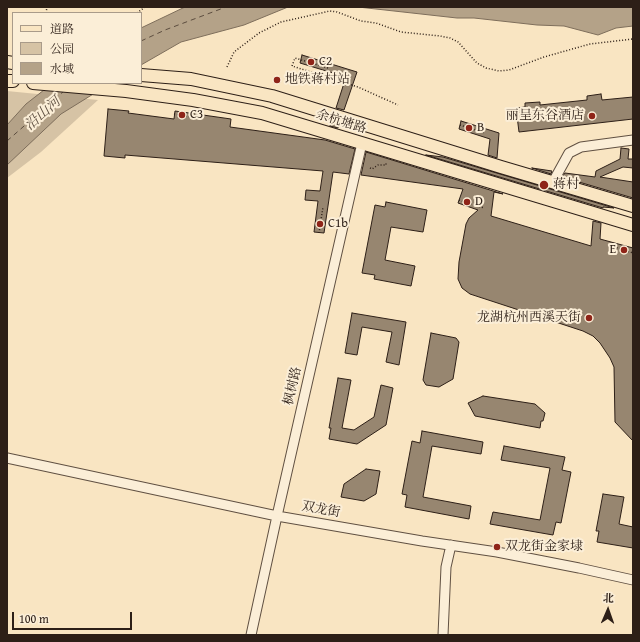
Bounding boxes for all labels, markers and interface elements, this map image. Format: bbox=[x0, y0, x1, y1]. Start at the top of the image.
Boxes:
legend bbox=[12, 12, 142, 84]
text: 道路 bbox=[50, 20, 74, 37]
text: 公园 bbox=[50, 40, 74, 57]
place label: C2 bbox=[319, 54, 332, 70]
marker: C2 bbox=[306, 57, 316, 67]
text: 水域 bbox=[50, 60, 74, 77]
place label: 地铁蒋村站 bbox=[285, 72, 350, 88]
marker: 地铁蒋村站 bbox=[272, 75, 282, 85]
water label: 沿山河 bbox=[22, 94, 64, 134]
place label: C3 bbox=[190, 107, 203, 123]
street label: 余杭塘路 bbox=[314, 107, 368, 137]
place label: 丽呈东谷酒店 bbox=[506, 108, 584, 124]
marker: C3 bbox=[177, 110, 187, 120]
marker: 丽呈东谷酒店 bbox=[587, 111, 597, 121]
place label: B bbox=[477, 120, 484, 136]
marker: B bbox=[464, 123, 474, 133]
place label: 蒋村 bbox=[553, 177, 579, 193]
marker: 蒋村 bbox=[538, 179, 550, 191]
place label: D bbox=[475, 194, 483, 210]
marker: D bbox=[462, 197, 472, 207]
place label: C1b bbox=[328, 216, 348, 232]
marker: C1b bbox=[315, 219, 325, 229]
place label: E bbox=[609, 242, 616, 258]
marker: E bbox=[619, 245, 629, 255]
place label: 龙湖杭州西溪天街 bbox=[477, 310, 581, 326]
marker: 龙湖杭州西溪天街 bbox=[584, 313, 594, 323]
street label: 枫树路 bbox=[281, 365, 305, 407]
street label: 双龙街 bbox=[300, 499, 342, 521]
place label: 双龙街金家埭 bbox=[505, 539, 583, 555]
marker: 双龙街金家埭 bbox=[492, 542, 502, 552]
north arrow bbox=[588, 590, 628, 630]
text: 北 bbox=[603, 590, 614, 606]
scale bar bbox=[14, 604, 134, 630]
text: 100 m bbox=[19, 610, 49, 627]

